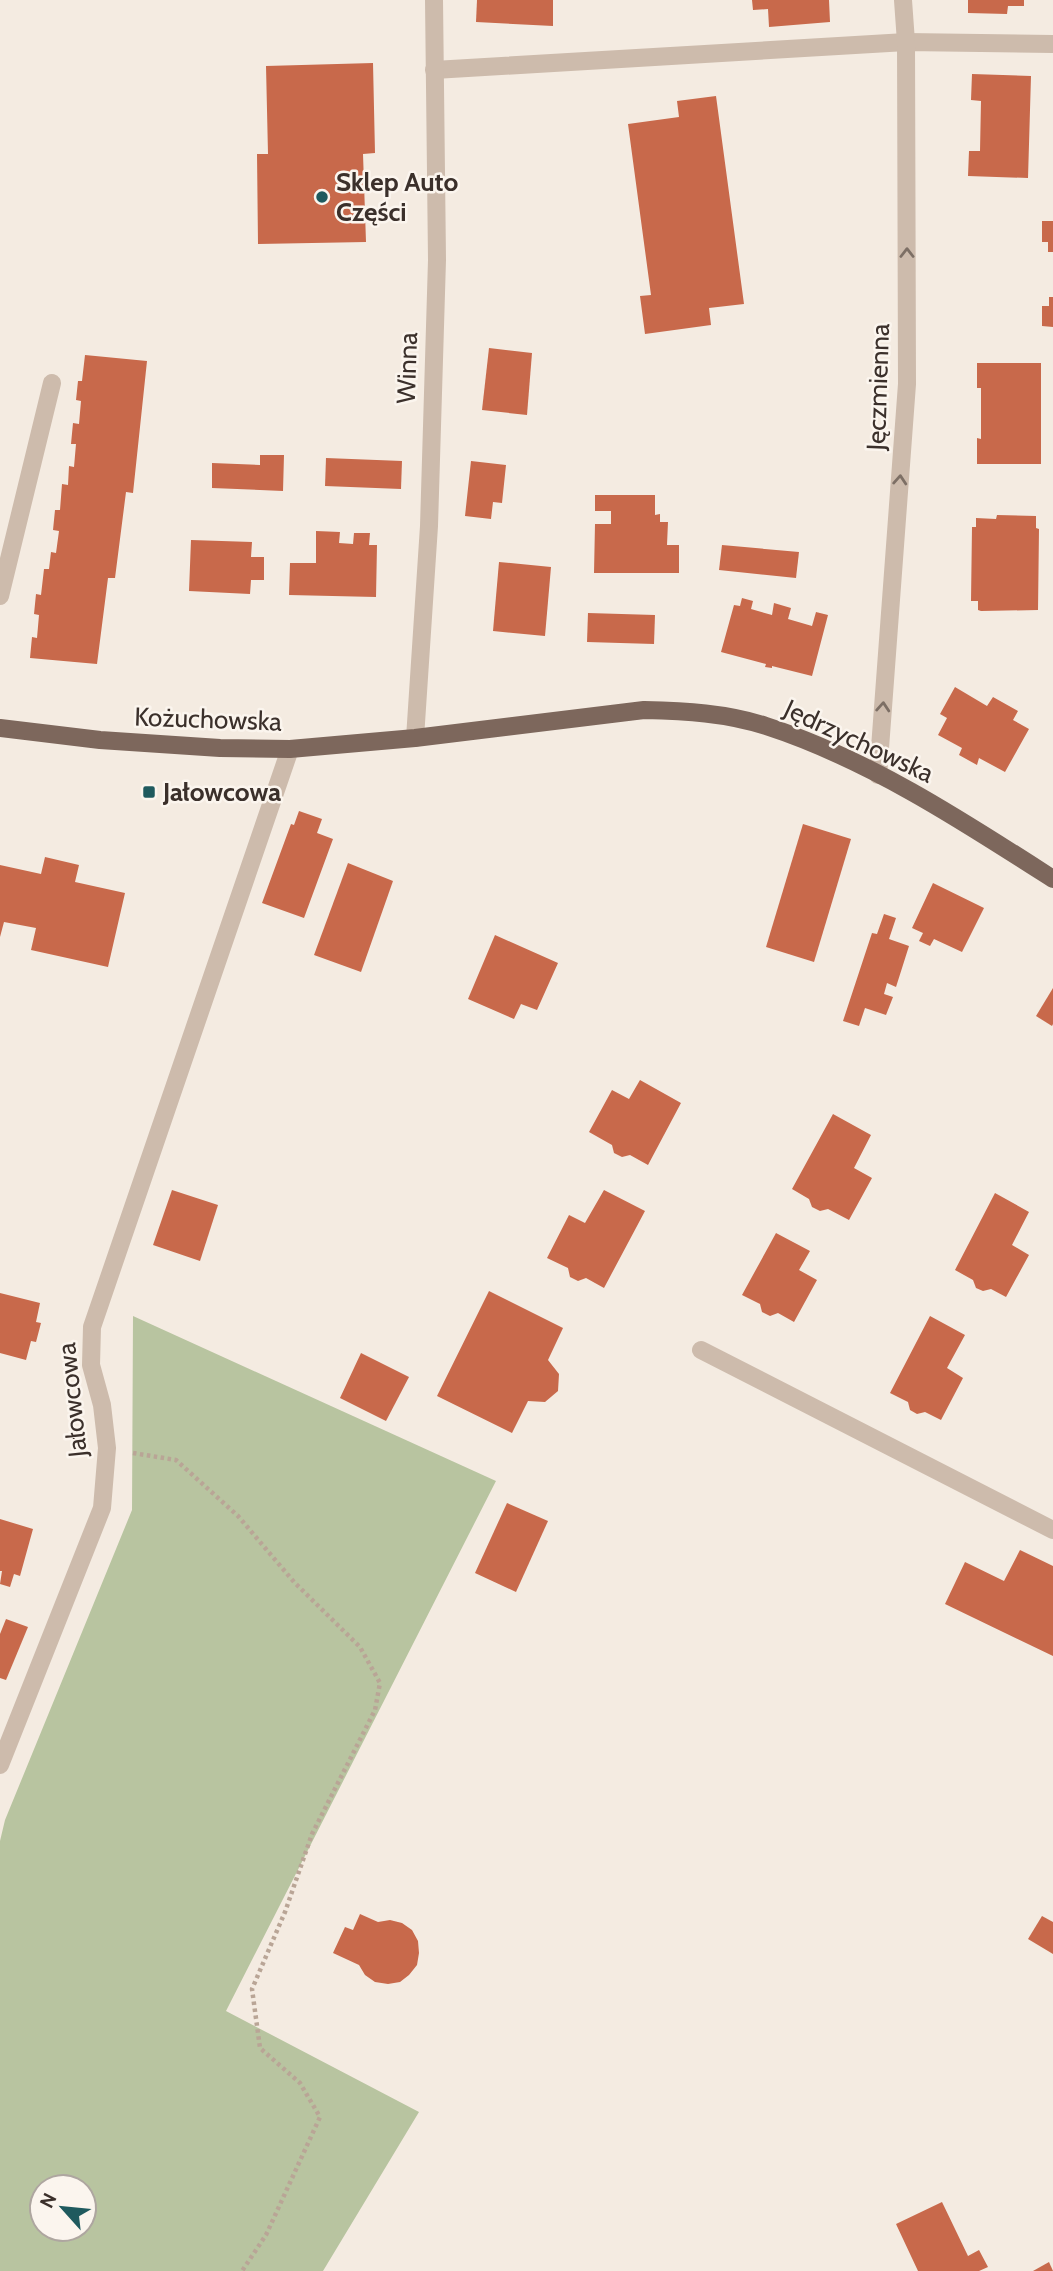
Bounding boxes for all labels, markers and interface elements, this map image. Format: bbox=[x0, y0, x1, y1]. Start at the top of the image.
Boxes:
place label: Sklep Auto Części bbox=[336, 166, 458, 228]
marker: Sklep Auto Części bbox=[314, 189, 330, 205]
one-way arrow bbox=[899, 247, 915, 257]
street label: Jęczmienna bbox=[860, 322, 896, 452]
street label: Winna bbox=[390, 331, 424, 404]
one-way arrow bbox=[892, 474, 907, 485]
street label: Jędrzychowska bbox=[778, 692, 939, 790]
street label: Kożuchowska bbox=[134, 700, 283, 738]
one-way arrow bbox=[875, 701, 890, 712]
place label: Jałowcowa bbox=[162, 776, 281, 808]
marker: Jałowcowa bbox=[141, 784, 157, 800]
street label: Jałowcowa bbox=[50, 1341, 94, 1460]
north arrow bbox=[28, 2173, 98, 2243]
text: N bbox=[35, 2189, 62, 2212]

